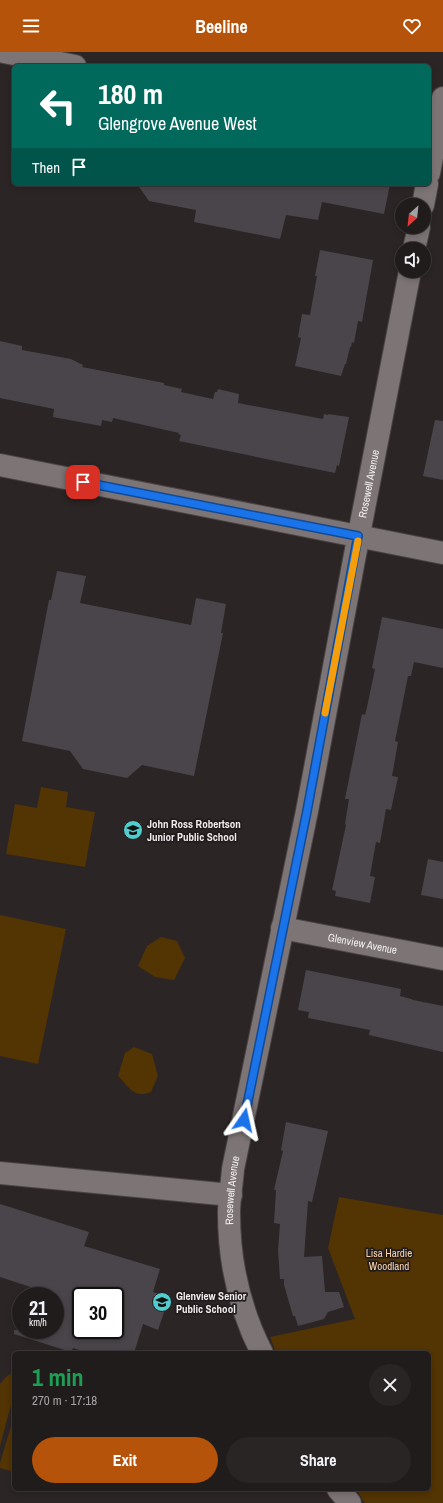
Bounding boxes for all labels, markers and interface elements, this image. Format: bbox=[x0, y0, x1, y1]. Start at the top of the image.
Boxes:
text: Beeline bbox=[195, 14, 248, 39]
icon: menu bbox=[20, 15, 42, 37]
icon: heart bbox=[401, 15, 423, 37]
text: 180 m bbox=[98, 75, 163, 113]
icon: left bbox=[32, 80, 84, 132]
text: Glengrove Avenue West bbox=[98, 111, 257, 136]
icon: arrive bbox=[68, 156, 90, 178]
text: Then bbox=[32, 157, 60, 178]
north arrow bbox=[395, 198, 431, 234]
map controls bbox=[395, 198, 431, 278]
button: sound bbox=[395, 242, 431, 278]
street label: Rosewell Avenue bbox=[355, 448, 382, 519]
pin bbox=[66, 465, 100, 499]
icon: arrive bbox=[72, 471, 94, 493]
place label: John Ross Robertson Junior Public School bbox=[147, 817, 241, 844]
school or university icon: John Ross Robertson Junior Public School bbox=[122, 819, 144, 841]
street label: Glenview Avenue bbox=[327, 930, 398, 957]
position arrow bbox=[223, 1099, 265, 1141]
street label: Rosewell Avenue bbox=[222, 1155, 243, 1225]
park label: Lisa Hardie Woodland bbox=[366, 1246, 412, 1273]
speed limit sign: 30 bbox=[72, 1287, 124, 1339]
place label: Glenview Senior Public School bbox=[176, 1289, 247, 1316]
school or university icon: Glenview Senior Public School bbox=[151, 1291, 173, 1313]
text: 21 bbox=[29, 1294, 47, 1321]
text: km/h bbox=[29, 1316, 47, 1329]
text: 1 min bbox=[32, 1361, 83, 1393]
button: close bbox=[369, 1364, 411, 1406]
text: 270 m · 17:18 bbox=[32, 1392, 97, 1409]
button: Exit bbox=[32, 1437, 218, 1483]
button: Share bbox=[226, 1437, 411, 1483]

